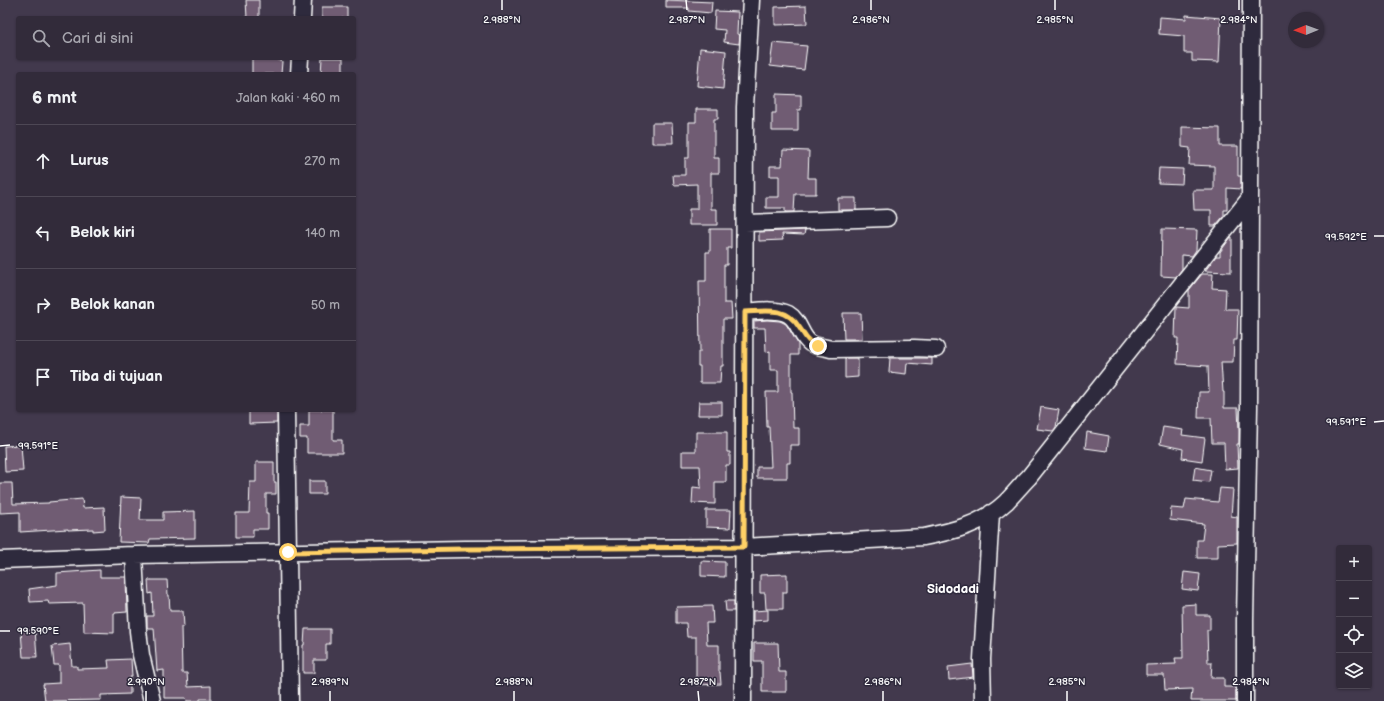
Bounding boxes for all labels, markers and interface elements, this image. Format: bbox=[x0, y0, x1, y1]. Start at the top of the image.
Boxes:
north arrow bbox=[1288, 12, 1324, 48]
text: 2.988°N bbox=[483, 14, 521, 26]
text: 2.987°N bbox=[669, 14, 705, 26]
text: 2.986°N bbox=[852, 14, 890, 26]
text: 2.985°N bbox=[1036, 14, 1074, 26]
text: 2.984°N bbox=[1220, 14, 1258, 26]
search box bbox=[16, 16, 356, 60]
icon: search bbox=[30, 27, 52, 49]
text: Cari di sini bbox=[62, 29, 133, 48]
text: 6 mnt bbox=[32, 88, 77, 108]
text: Jalan kaki · 460 m bbox=[236, 90, 340, 106]
icon: ahead bbox=[32, 150, 54, 172]
text: Lurus bbox=[70, 151, 109, 170]
text: 270 m bbox=[304, 153, 340, 169]
icon: left bbox=[32, 222, 54, 244]
text: Belok kiri bbox=[70, 223, 135, 242]
text: 140 m bbox=[305, 225, 340, 241]
text: 99.592°E bbox=[1325, 231, 1367, 243]
icon: right bbox=[32, 294, 54, 316]
text: Belok kanan bbox=[70, 295, 155, 314]
text: 50 m bbox=[311, 297, 340, 313]
route end bbox=[809, 337, 827, 355]
icon: arrive bbox=[32, 366, 54, 388]
text: Tiba di tujuan bbox=[70, 367, 163, 386]
text: 99.591°E bbox=[1326, 416, 1366, 428]
text: 99.591°E bbox=[18, 440, 58, 452]
route start bbox=[279, 543, 297, 561]
map controls bbox=[1336, 545, 1372, 689]
button: + bbox=[1336, 545, 1372, 581]
district label: Sidodadi bbox=[927, 581, 979, 597]
button: − bbox=[1336, 581, 1372, 617]
button: locate bbox=[1336, 617, 1372, 653]
text: 99.590°E bbox=[17, 625, 59, 637]
button: layers bbox=[1336, 653, 1372, 689]
text: 2.990°N bbox=[127, 676, 165, 688]
text: 2.989°N bbox=[311, 676, 349, 688]
text: 2.988°N bbox=[495, 676, 533, 688]
text: 2.987°N bbox=[680, 676, 716, 688]
text: 2.986°N bbox=[864, 676, 902, 688]
text: 2.985°N bbox=[1048, 676, 1086, 688]
text: 2.984°N bbox=[1232, 676, 1270, 688]

